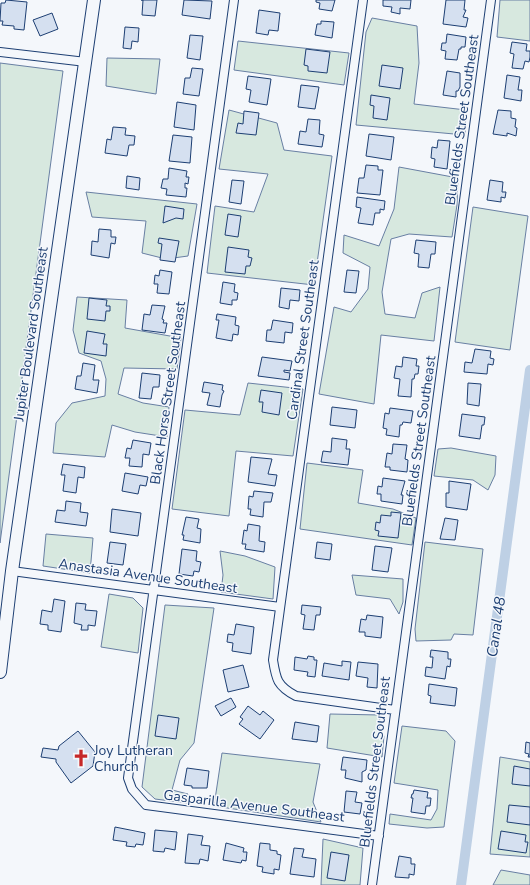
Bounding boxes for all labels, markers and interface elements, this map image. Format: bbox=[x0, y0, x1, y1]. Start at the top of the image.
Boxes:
street label: Bluefields Street Southeast bbox=[441, 33, 483, 207]
street label: Jupiter Boulevard Southeast bbox=[9, 245, 53, 423]
street label: Cardinal Street Southeast bbox=[282, 259, 324, 421]
street label: Black Horse Street Southeast bbox=[146, 300, 190, 486]
street label: Bluefields Street Southeast bbox=[398, 354, 440, 528]
street label: Anastasia Avenue Southeast bbox=[57, 554, 239, 598]
water label: Canal 48 bbox=[482, 596, 510, 658]
street label: Bluefields Street Southeast bbox=[355, 675, 395, 849]
place label: Joy Lutheran Church bbox=[93, 741, 173, 776]
church icon: Joy Lutheran Church bbox=[71, 748, 91, 768]
street label: Gasparilla Avenue Southeast bbox=[162, 785, 346, 827]

